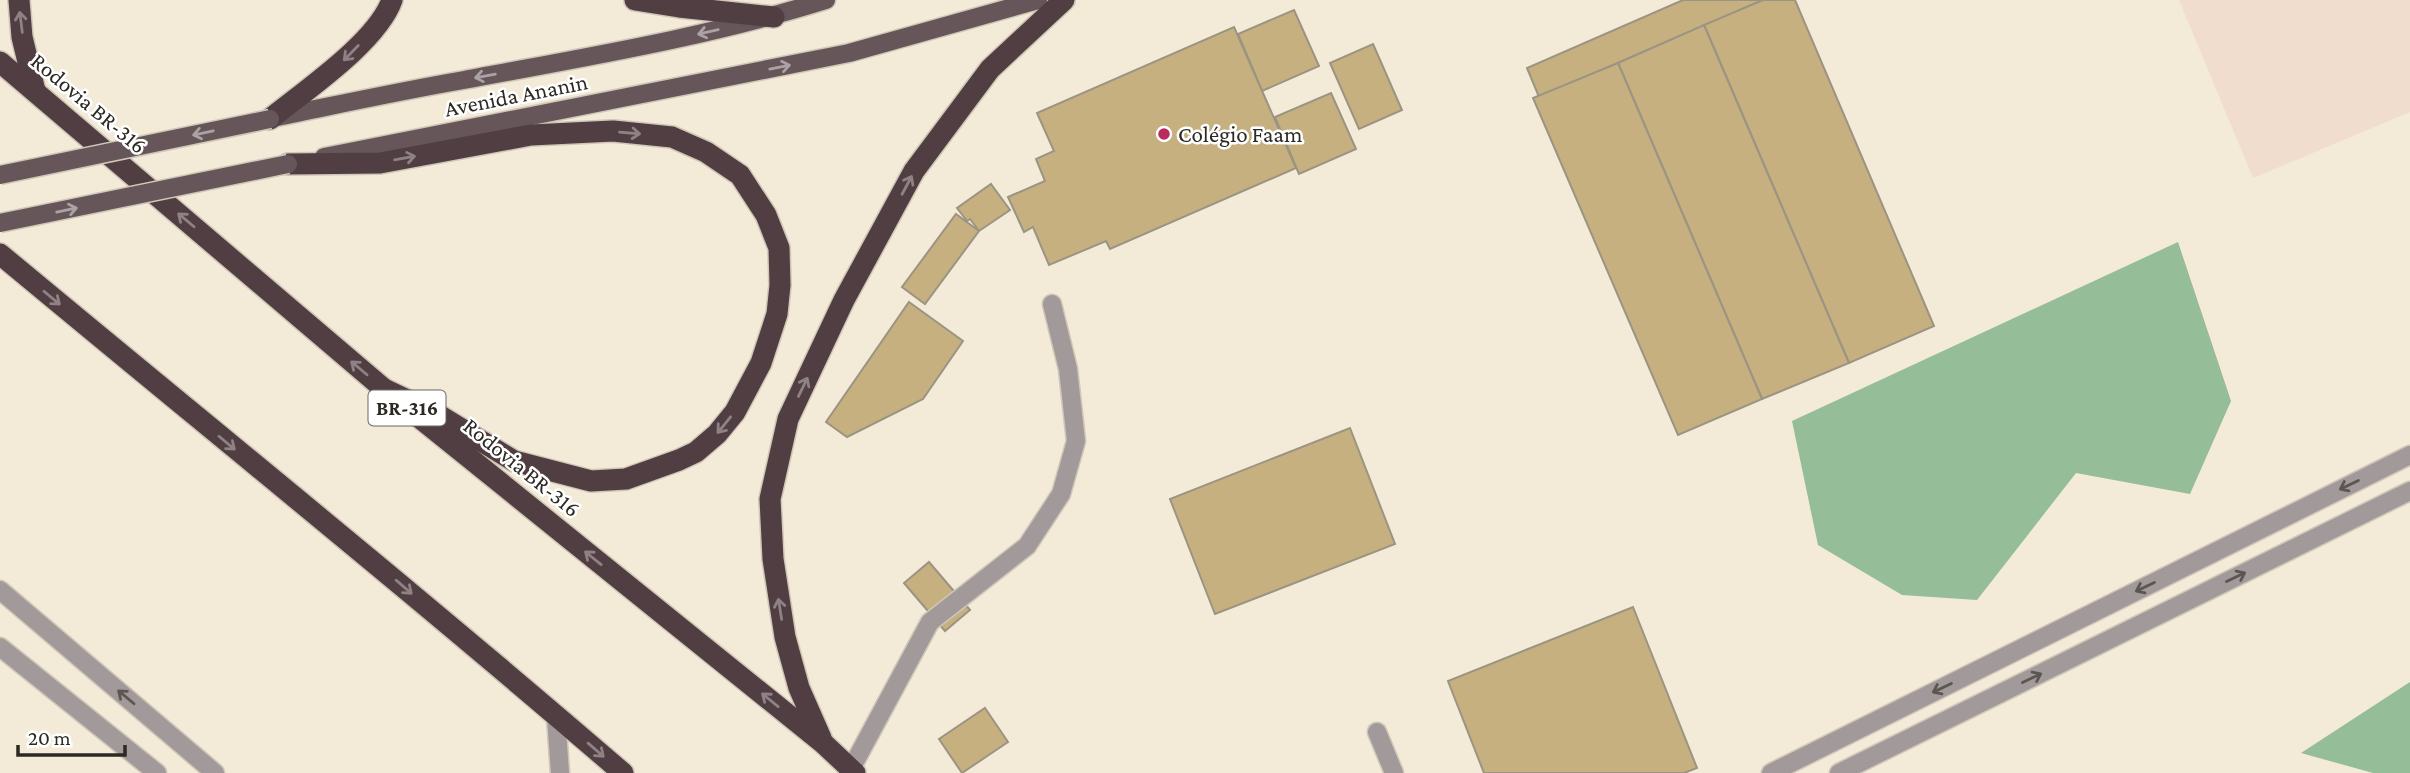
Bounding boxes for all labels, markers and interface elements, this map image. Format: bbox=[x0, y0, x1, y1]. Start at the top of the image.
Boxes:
one-way arrow bbox=[14, 11, 27, 34]
one-way arrow bbox=[697, 26, 720, 39]
one-way arrow bbox=[342, 44, 359, 61]
street label: Rodovia BR-316 bbox=[26, 47, 152, 159]
one-way arrow bbox=[768, 59, 791, 73]
street label: Avenida Ananin bbox=[442, 68, 590, 122]
one-way arrow bbox=[474, 70, 496, 83]
place label: Colégio Faam bbox=[1178, 121, 1302, 147]
one-way arrow bbox=[192, 126, 215, 140]
marker: Colégio Faam bbox=[1156, 126, 1172, 142]
one-way arrow bbox=[619, 127, 641, 140]
one-way arrow bbox=[393, 151, 416, 164]
one-way arrow bbox=[901, 175, 914, 196]
one-way arrow bbox=[55, 202, 78, 216]
one-way arrow bbox=[178, 213, 196, 228]
one-way arrow bbox=[43, 290, 61, 306]
one-way arrow bbox=[351, 360, 369, 376]
one-way arrow bbox=[796, 377, 810, 398]
road number: BR-316 bbox=[368, 390, 446, 426]
street label: Rodovia BR-316 bbox=[459, 412, 585, 522]
one-way arrow bbox=[716, 416, 732, 434]
one-way arrow bbox=[218, 436, 236, 451]
one-way arrow bbox=[2339, 479, 2360, 493]
one-way arrow bbox=[585, 550, 603, 565]
one-way arrow bbox=[2225, 569, 2246, 583]
one-way arrow bbox=[395, 578, 412, 595]
one-way arrow bbox=[2135, 580, 2156, 594]
one-way arrow bbox=[774, 598, 787, 621]
one-way arrow bbox=[2021, 670, 2042, 684]
one-way arrow bbox=[1932, 682, 1953, 696]
one-way arrow bbox=[117, 689, 135, 705]
one-way arrow bbox=[762, 693, 780, 708]
scale bar bbox=[18, 714, 124, 758]
text: 20 m bbox=[28, 726, 71, 750]
one-way arrow bbox=[587, 742, 605, 758]

